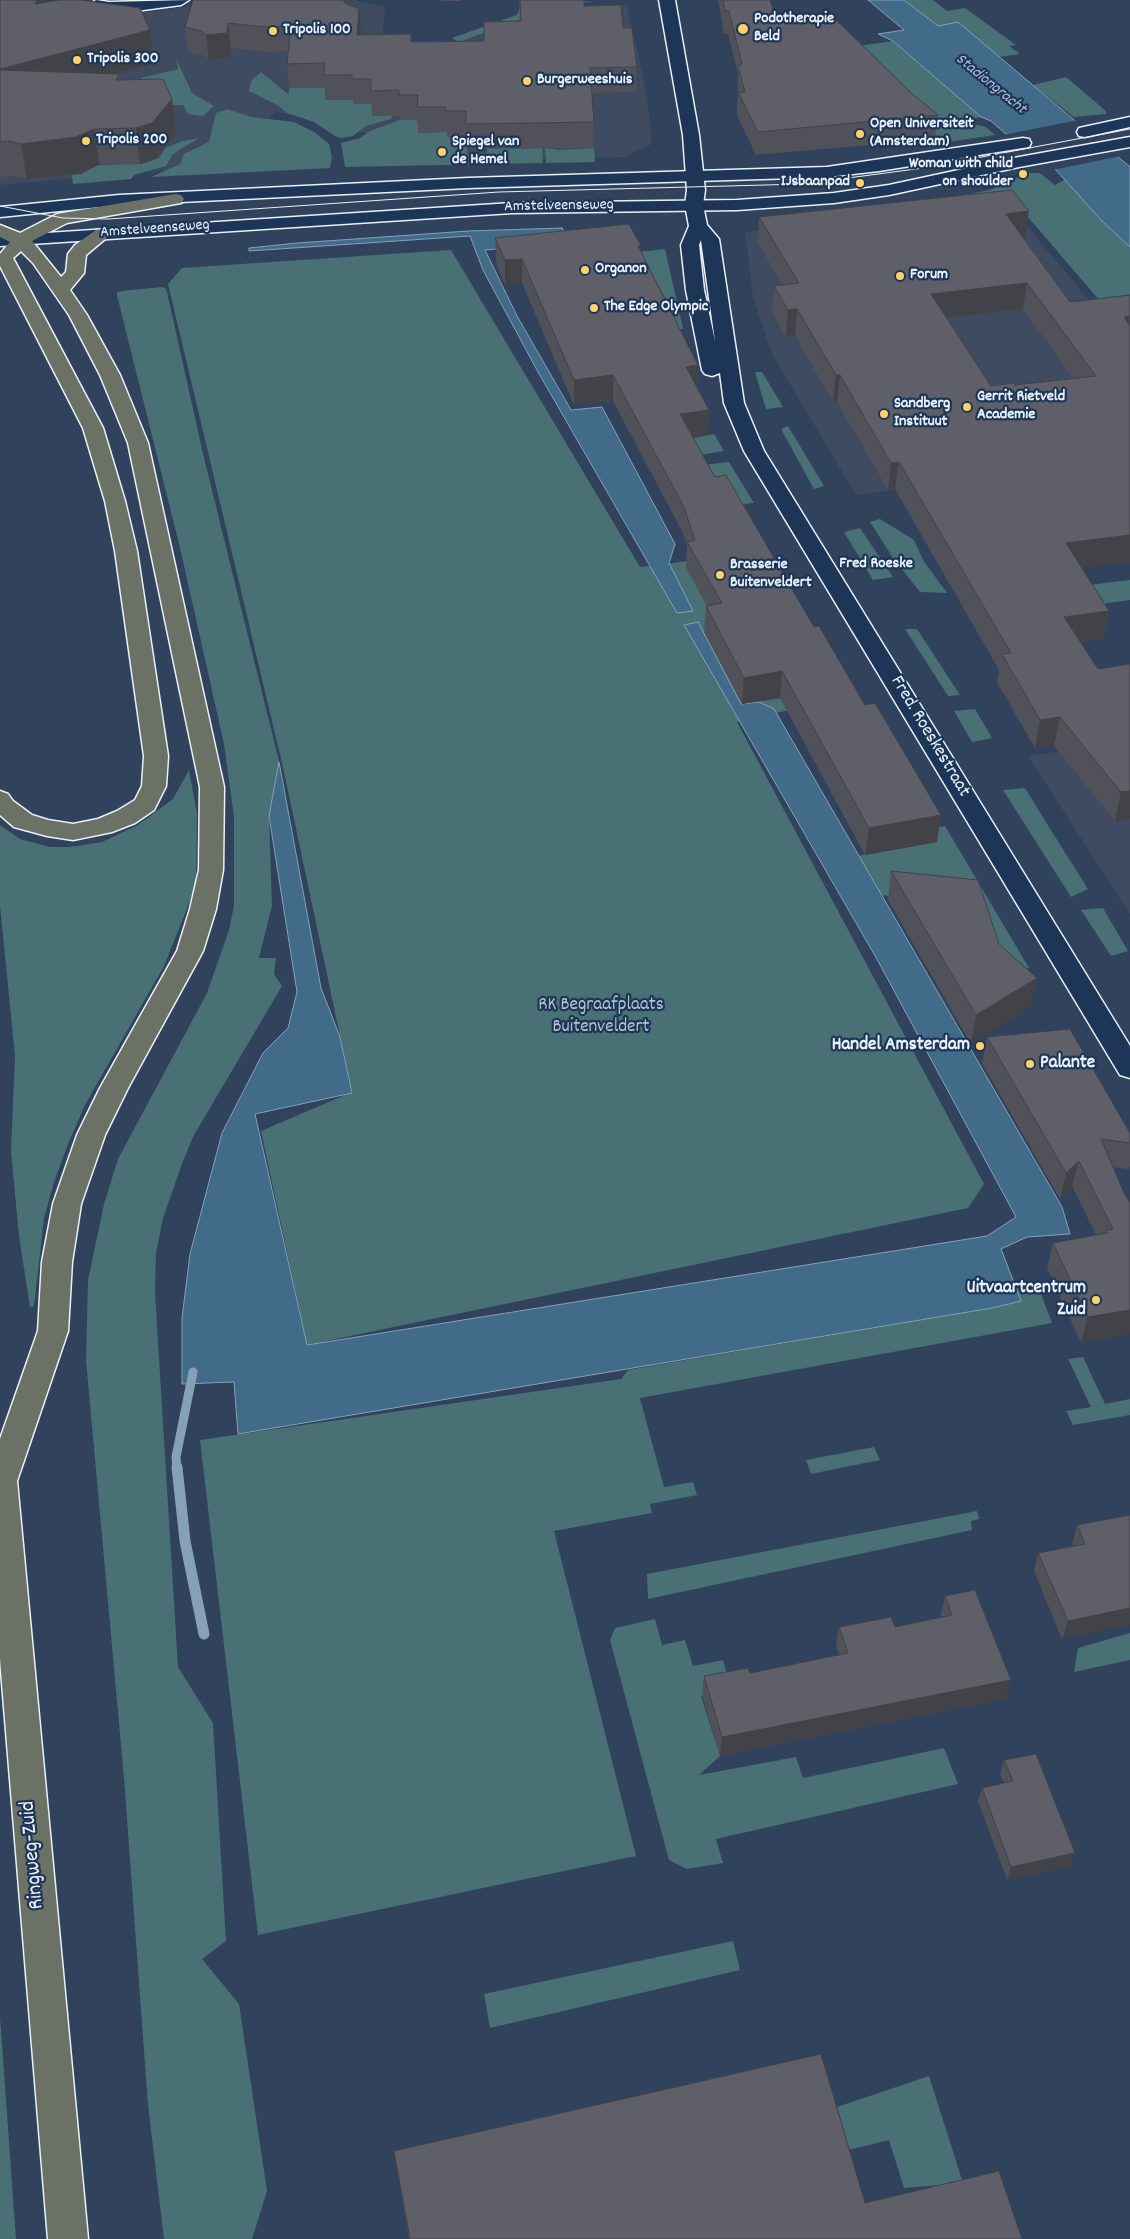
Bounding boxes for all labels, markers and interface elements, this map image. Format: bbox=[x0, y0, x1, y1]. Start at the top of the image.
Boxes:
place label: Podotherapie Beld bbox=[754, 10, 834, 48]
place label: Tripolis 100 bbox=[283, 21, 351, 41]
marker: Podotherapie Beld bbox=[736, 22, 750, 36]
marker: Tripolis 100 bbox=[267, 25, 279, 37]
place label: Tripolis 300 bbox=[87, 50, 158, 70]
water label: Stadiongracht bbox=[951, 51, 1029, 119]
marker: Tripolis 300 bbox=[71, 54, 83, 66]
place label: Burgerweeshuis bbox=[537, 71, 632, 91]
marker: Burgerweeshuis bbox=[521, 75, 533, 87]
place label: Open Universiteit (Amsterdam) bbox=[870, 115, 974, 153]
marker: Open Universiteit (Amsterdam) bbox=[854, 128, 866, 140]
place label: Tripolis 200 bbox=[96, 131, 167, 151]
place label: Spiegel van de Hemel bbox=[452, 133, 519, 171]
marker: Tripolis 200 bbox=[80, 135, 92, 147]
marker: Spiegel van de Hemel bbox=[436, 146, 448, 158]
place label: Woman with child on shoulder bbox=[909, 155, 1013, 193]
marker: Woman with child on shoulder bbox=[1017, 168, 1029, 180]
place label: IJsbaanpad bbox=[781, 173, 850, 193]
marker: IJsbaanpad bbox=[854, 177, 866, 189]
street label: Amstelveenseweg bbox=[504, 196, 614, 218]
street label: Amstelveenseweg bbox=[100, 217, 210, 243]
place label: Organon bbox=[595, 260, 647, 280]
marker: Organon bbox=[579, 264, 591, 276]
place label: Forum bbox=[910, 266, 948, 286]
marker: Forum bbox=[894, 270, 906, 282]
place label: The Edge Olympic bbox=[604, 298, 708, 318]
marker: The Edge Olympic bbox=[588, 302, 600, 314]
place label: Gerrit Rietveld Academie bbox=[977, 388, 1065, 426]
place label: Sandberg Instituut bbox=[894, 395, 950, 433]
marker: Gerrit Rietveld Academie bbox=[961, 401, 973, 413]
marker: Sandberg Instituut bbox=[878, 408, 890, 420]
district label: Fred Roeske bbox=[839, 555, 913, 575]
place label: Brasserie Buitenveldert bbox=[730, 556, 812, 594]
marker: Brasserie Buitenveldert bbox=[714, 569, 726, 581]
street label: Fred. Roeskestraat bbox=[884, 672, 974, 802]
park label: RK Begraafplaats Buitenveldert bbox=[538, 995, 664, 1039]
place label: Handel Amsterdam bbox=[832, 1035, 970, 1057]
marker: Handel Amsterdam bbox=[974, 1040, 986, 1052]
place label: Palante bbox=[1040, 1053, 1095, 1075]
marker: Palante bbox=[1024, 1058, 1036, 1070]
place label: Uitvaartcentrum Zuid bbox=[966, 1278, 1086, 1322]
marker: Uitvaartcentrum Zuid bbox=[1090, 1294, 1102, 1306]
street label: Ringweg-Zuid bbox=[16, 1800, 52, 1910]

